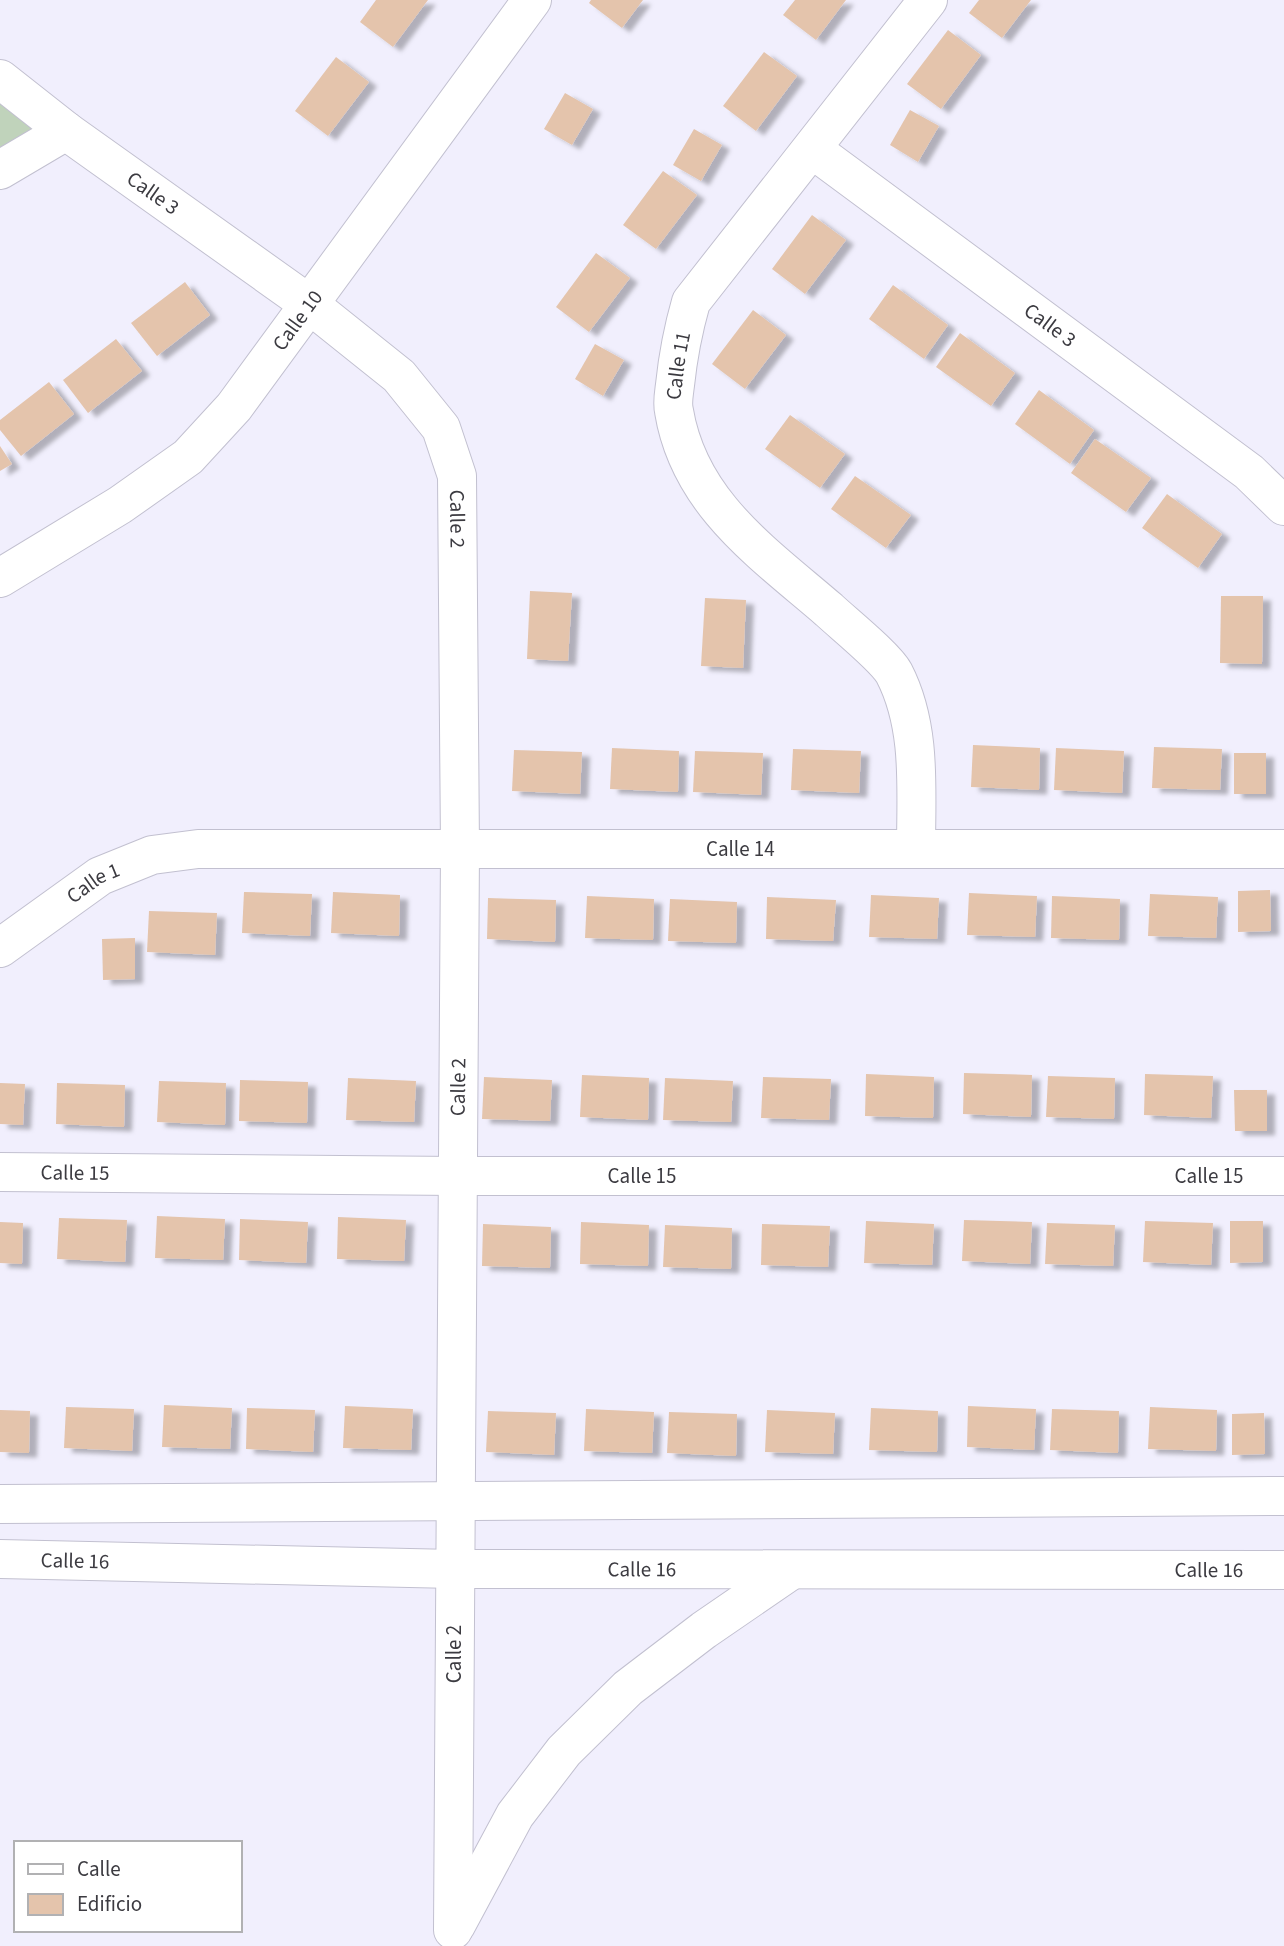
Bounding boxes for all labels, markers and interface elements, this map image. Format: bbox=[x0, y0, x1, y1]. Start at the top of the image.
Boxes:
street label: Calle 3 bbox=[121, 164, 186, 222]
street label: Calle 10 bbox=[265, 284, 330, 357]
street label: Calle 3 bbox=[1018, 296, 1082, 354]
street label: Calle 11 bbox=[658, 329, 698, 402]
street label: Calle 2 bbox=[442, 490, 473, 548]
street label: Calle 14 bbox=[706, 834, 775, 864]
street label: Calle 1 bbox=[60, 855, 124, 911]
street label: Calle 2 bbox=[442, 1058, 474, 1116]
street label: Calle 15 bbox=[40, 1157, 110, 1188]
street label: Calle 15 bbox=[608, 1161, 676, 1191]
street label: Calle 15 bbox=[1175, 1161, 1243, 1191]
street label: Calle 16 bbox=[40, 1545, 110, 1576]
street label: Calle 16 bbox=[607, 1554, 676, 1584]
street label: Calle 16 bbox=[1174, 1555, 1243, 1585]
street label: Calle 2 bbox=[439, 1625, 469, 1683]
legend bbox=[14, 1841, 242, 1932]
text: Calle bbox=[77, 1854, 121, 1884]
text: Edificio bbox=[77, 1889, 142, 1919]

